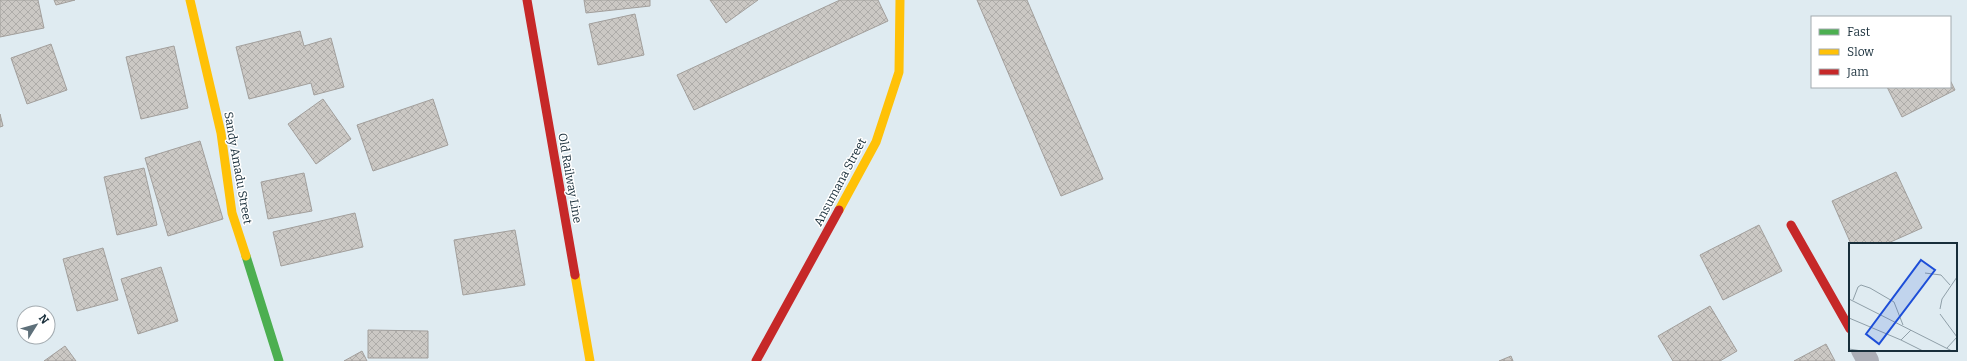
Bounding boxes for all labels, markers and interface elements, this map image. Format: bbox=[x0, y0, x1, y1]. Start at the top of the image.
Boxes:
legend bbox=[1811, 16, 1951, 88]
text: Fast bbox=[1847, 25, 1871, 39]
text: Slow bbox=[1847, 45, 1874, 59]
text: Jam bbox=[1846, 65, 1869, 79]
street label: Sandy Amadu Street bbox=[221, 111, 255, 226]
street label: Old Railway Line bbox=[555, 132, 585, 224]
street label: Ansumana Street bbox=[811, 135, 869, 228]
inset map bbox=[1849, 243, 1957, 351]
north arrow bbox=[16, 305, 56, 345]
text: N bbox=[36, 312, 52, 327]

